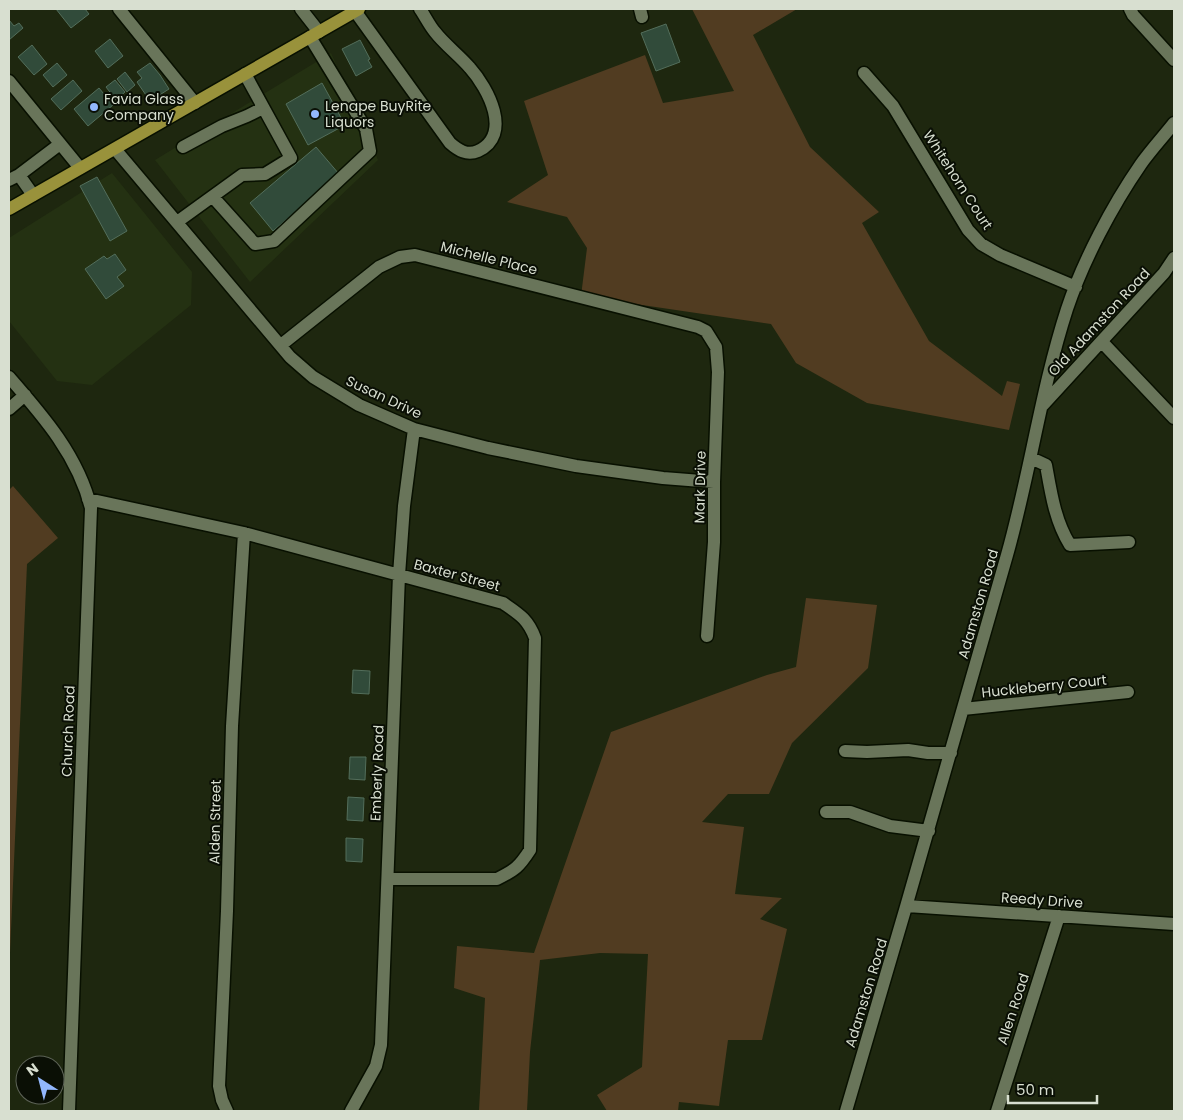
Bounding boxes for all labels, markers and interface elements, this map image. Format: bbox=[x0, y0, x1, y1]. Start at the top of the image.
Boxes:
place label: Favia Glass Company bbox=[104, 89, 183, 125]
place label: Lenape BuyRite Liquors bbox=[325, 96, 432, 132]
marker: Favia Glass Company bbox=[88, 101, 100, 113]
marker: Lenape BuyRite Liquors bbox=[309, 108, 321, 120]
street label: Whitehorn Court bbox=[918, 126, 998, 234]
street label: Michelle Place bbox=[438, 236, 540, 280]
street label: Old Adamston Road bbox=[1044, 264, 1154, 380]
street label: Susan Drive bbox=[343, 371, 426, 423]
street label: Mark Drive bbox=[689, 450, 711, 524]
street label: Adamston Road bbox=[953, 547, 1003, 661]
street label: Baxter Street bbox=[412, 554, 502, 596]
street label: Huckleberry Court bbox=[980, 669, 1108, 703]
street label: Church Road bbox=[56, 685, 80, 777]
street label: Emberly Road bbox=[365, 724, 389, 822]
street label: Alden Street bbox=[204, 779, 226, 865]
street label: Reedy Drive bbox=[1000, 887, 1084, 913]
street label: Adamston Road bbox=[840, 936, 892, 1050]
street label: Allen Road bbox=[992, 971, 1034, 1047]
north arrow bbox=[15, 1055, 65, 1105]
text: N bbox=[22, 1058, 42, 1081]
scale bar bbox=[1008, 1072, 1097, 1104]
text: 50 m bbox=[1016, 1079, 1054, 1100]

